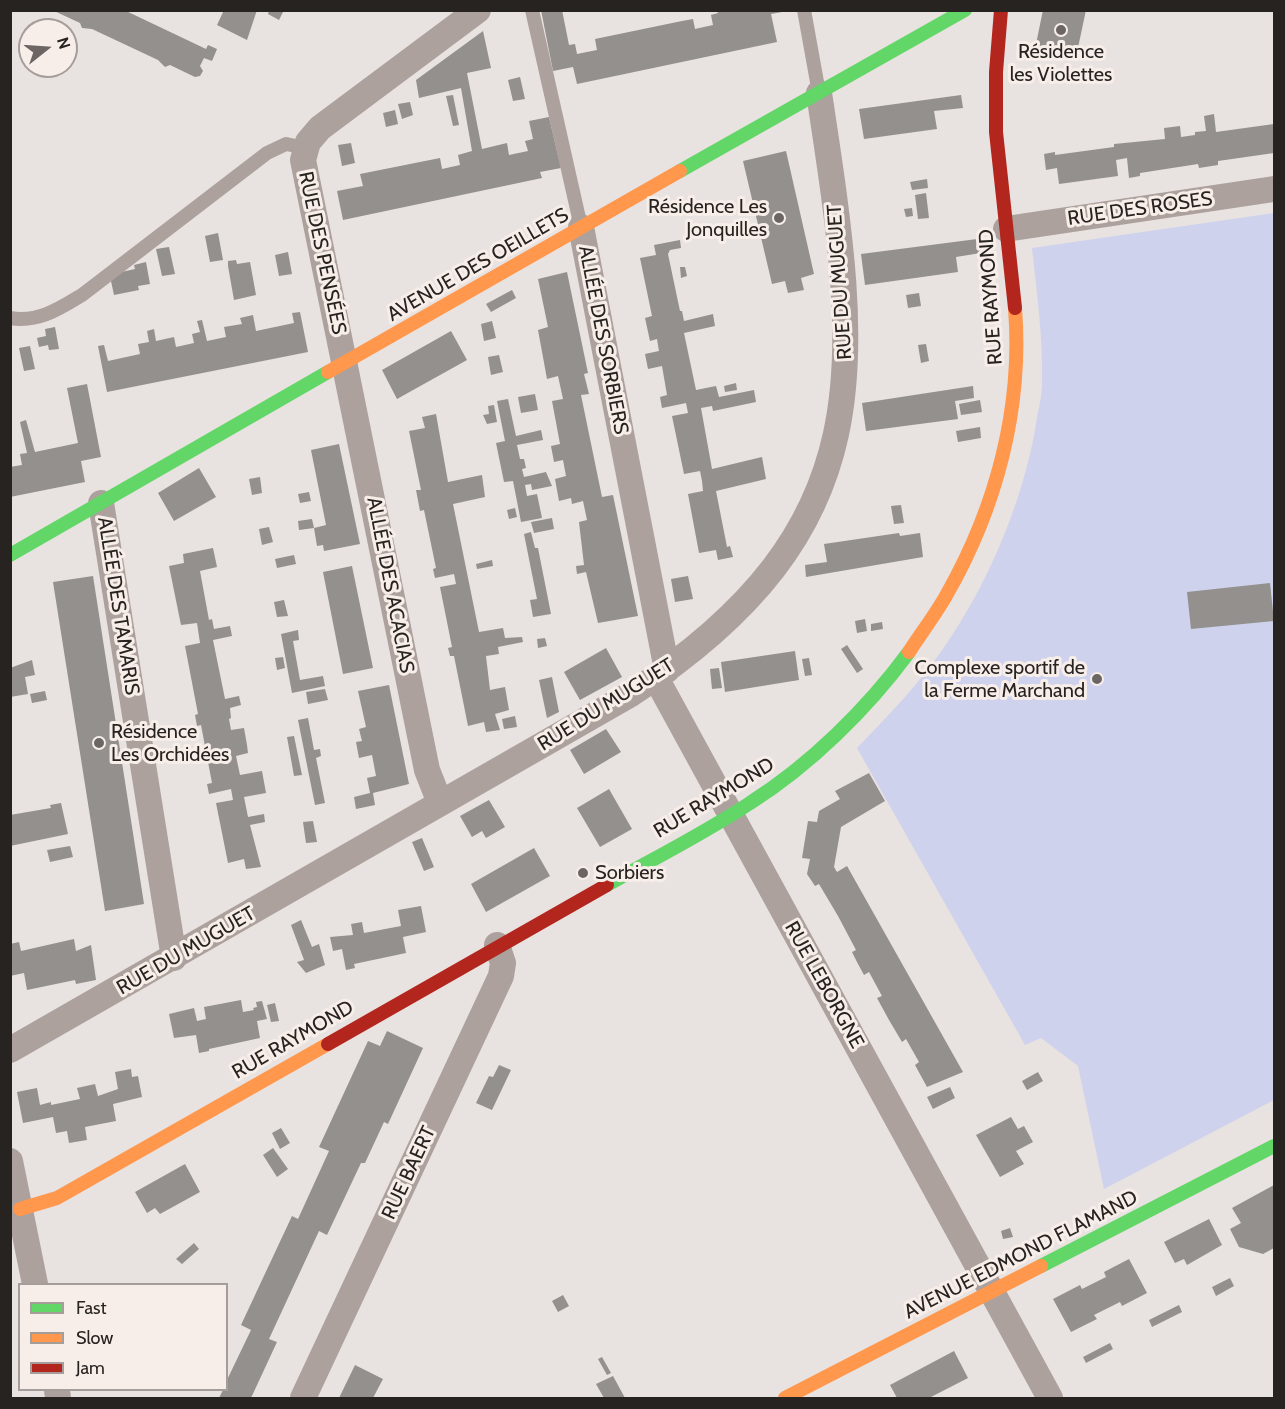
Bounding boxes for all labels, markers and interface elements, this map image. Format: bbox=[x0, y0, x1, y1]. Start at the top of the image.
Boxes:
north arrow bbox=[18, 18, 78, 78]
marker: Résidence les Violettes bbox=[1054, 23, 1068, 37]
text: N bbox=[53, 35, 75, 51]
place label: Résidence les Violettes bbox=[1010, 40, 1112, 87]
street label: RUE DES PENSÉES bbox=[293, 169, 351, 337]
street label: RUE DES ROSES bbox=[1066, 187, 1214, 231]
place label: Résidence Les Jonquilles bbox=[648, 195, 767, 242]
street label: AVENUE DES OEILLETS bbox=[383, 203, 573, 327]
street label: RUE DU MUGUET bbox=[823, 203, 857, 361]
marker: Résidence Les Jonquilles bbox=[772, 211, 786, 225]
street label: RUE RAYMOND bbox=[974, 228, 1008, 366]
street label: ALLÉE DES SORBIERS bbox=[573, 244, 633, 436]
street label: ALLÉE DES ACACIAS bbox=[361, 495, 419, 675]
street label: ALLÉE DES TAMARIS bbox=[92, 515, 144, 697]
street label: RUE DU MUGUET bbox=[534, 654, 678, 756]
place label: Complexe sportif de la Ferme Marchand bbox=[914, 656, 1085, 703]
marker: Complexe sportif de la Ferme Marchand bbox=[1090, 672, 1104, 686]
place label: Résidence Les Orchidées bbox=[111, 720, 229, 767]
marker: Résidence Les Orchidées bbox=[92, 736, 106, 750]
street label: RUE RAYMOND bbox=[649, 753, 779, 843]
place label: Sorbiers bbox=[595, 861, 664, 885]
marker: Sorbiers bbox=[576, 866, 590, 880]
street label: RUE DU MUGUET bbox=[113, 902, 259, 1000]
street label: RUE LEBORGNE bbox=[779, 917, 869, 1053]
street label: RUE RAYMOND bbox=[228, 996, 358, 1084]
street label: RUE BAERT bbox=[377, 1123, 441, 1223]
street label: AVENUE EDMOND FLAMAND bbox=[900, 1186, 1142, 1324]
legend bbox=[18, 1283, 228, 1391]
text: Fast bbox=[76, 1297, 107, 1319]
text: Slow bbox=[76, 1327, 113, 1349]
text: Jam bbox=[76, 1357, 105, 1379]

